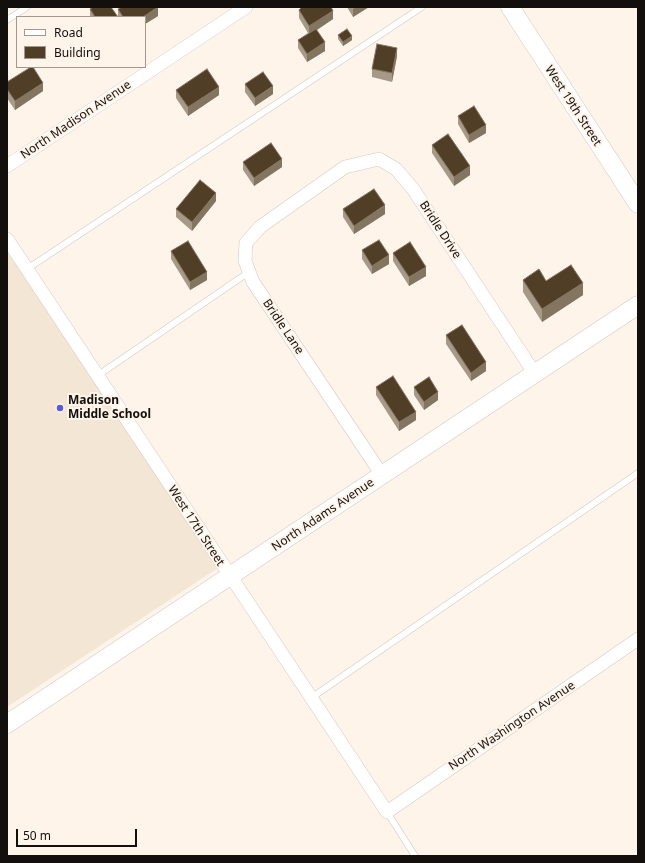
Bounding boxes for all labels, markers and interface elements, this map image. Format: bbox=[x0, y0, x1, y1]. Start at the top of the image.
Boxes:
legend bbox=[16, 16, 146, 68]
text: Road bbox=[54, 24, 83, 41]
text: Building bbox=[54, 44, 101, 61]
street label: West 19th Street bbox=[542, 63, 604, 149]
street label: North Madison Avenue bbox=[18, 78, 134, 162]
street label: Bridle Drive bbox=[416, 198, 464, 262]
street label: Bridle Lane bbox=[259, 297, 307, 357]
place label: Madison Middle School bbox=[68, 394, 151, 422]
marker: Madison Middle School bbox=[55, 403, 65, 413]
street label: North Adams Avenue bbox=[269, 475, 377, 555]
street label: West 17th Street bbox=[165, 483, 227, 569]
street label: North Washington Avenue bbox=[446, 678, 578, 774]
scale bar bbox=[18, 821, 139, 847]
text: 50 m bbox=[23, 827, 51, 844]

